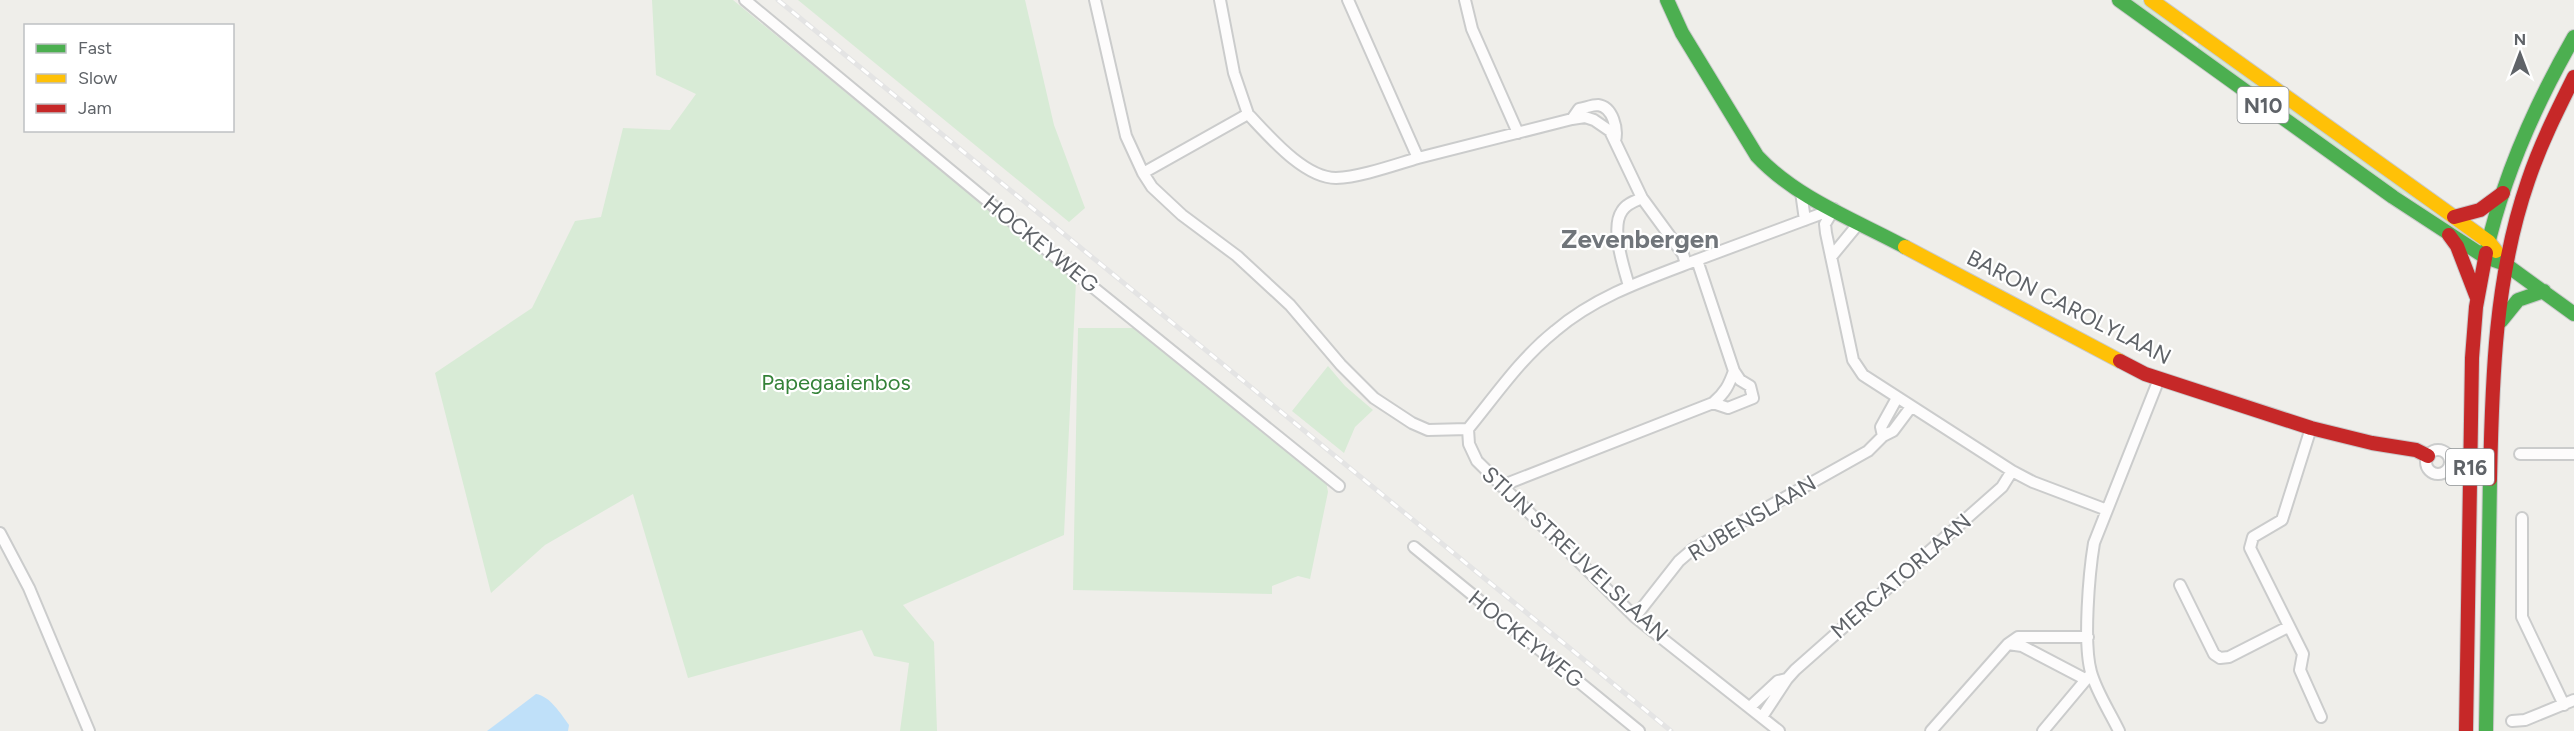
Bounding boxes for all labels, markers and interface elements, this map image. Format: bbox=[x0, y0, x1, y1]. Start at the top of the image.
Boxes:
legend bbox=[24, 24, 234, 132]
north arrow bbox=[2490, 24, 2550, 84]
text: N bbox=[2514, 30, 2526, 49]
text: Fast bbox=[78, 37, 112, 59]
text: Slow bbox=[78, 67, 117, 89]
road number: N10 bbox=[2238, 87, 2288, 123]
text: Jam bbox=[78, 97, 112, 119]
street label: HOCKEYWEG bbox=[978, 189, 1104, 299]
district label: Zevenbergen bbox=[1561, 223, 1719, 255]
street label: BARON CAROLYLAAN bbox=[1962, 244, 2176, 370]
park label: Papegaaienbos bbox=[761, 369, 911, 396]
road number: R16 bbox=[2446, 449, 2494, 485]
street label: STIJN STREUVELSLAAN bbox=[1476, 461, 1674, 647]
street label: RUBENSLAAN bbox=[1683, 469, 1821, 567]
street label: MERCATORLAAN bbox=[1825, 508, 1977, 644]
street label: HOCKEYWEG bbox=[1463, 584, 1589, 694]

